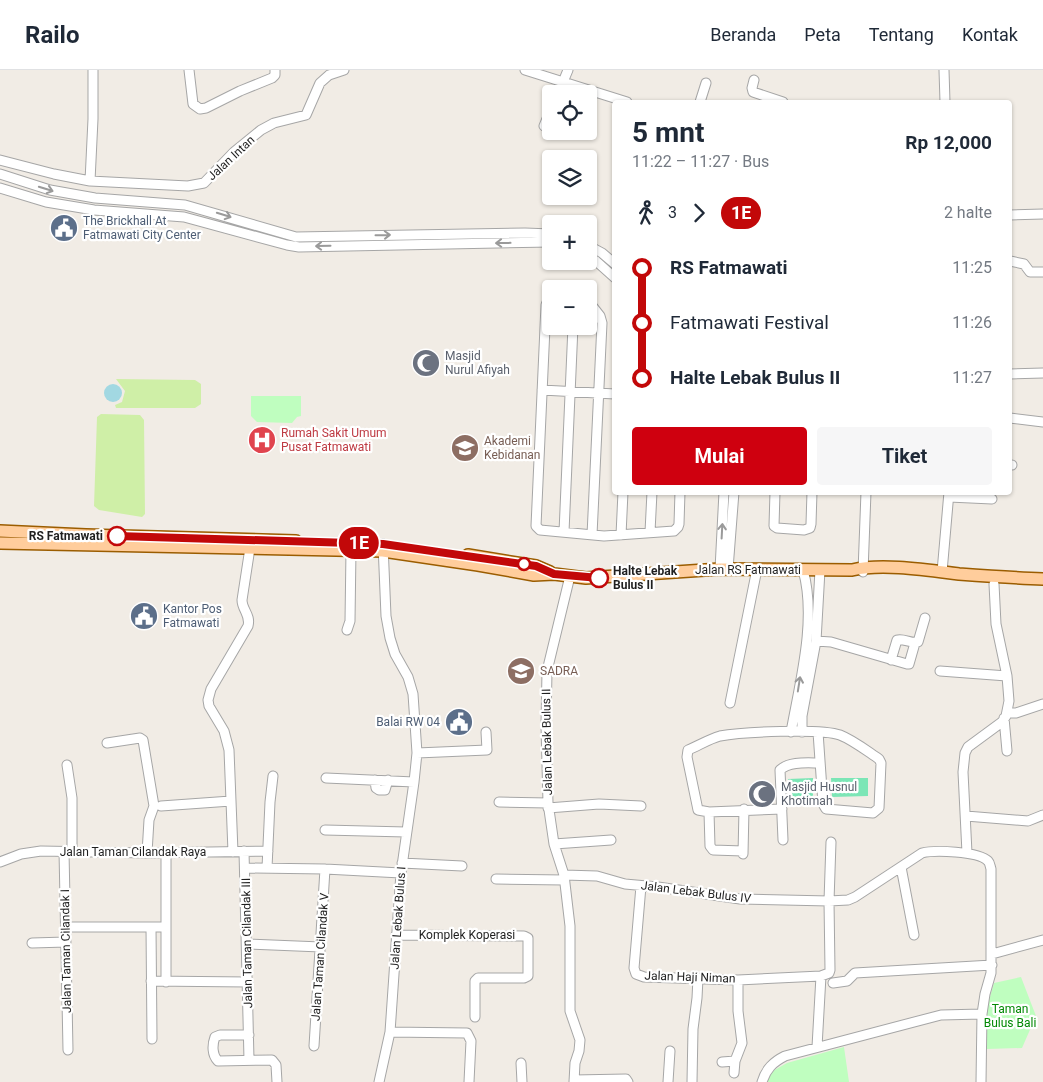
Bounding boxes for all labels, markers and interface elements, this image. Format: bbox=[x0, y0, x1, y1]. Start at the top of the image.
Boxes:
text: Railo bbox=[25, 21, 79, 49]
text: Beranda bbox=[710, 24, 776, 45]
text: Peta bbox=[804, 24, 841, 45]
text: Tentang bbox=[869, 24, 934, 45]
text: Kontak bbox=[962, 24, 1018, 45]
map controls bbox=[542, 85, 597, 335]
button: locate bbox=[542, 85, 597, 140]
text: 5 mnt bbox=[632, 116, 704, 149]
text: Rp 12,000 bbox=[905, 131, 992, 154]
street label: Jalan Intan bbox=[205, 133, 257, 183]
button: layers bbox=[542, 150, 597, 205]
text: 11:22 – 11:27 · Bus bbox=[632, 152, 769, 171]
one-way arrow bbox=[38, 184, 54, 194]
icon: walk bbox=[632, 199, 660, 227]
icon: forward bbox=[685, 199, 713, 227]
text: 1E bbox=[731, 202, 751, 223]
text: 3 bbox=[668, 203, 677, 222]
text: 2 halte bbox=[944, 203, 992, 222]
one-way arrow bbox=[215, 211, 231, 221]
public building icon: The Brickhall At Fatmawati City Center bbox=[49, 213, 79, 243]
place label: The Brickhall At Fatmawati City Center bbox=[83, 214, 201, 242]
button: + bbox=[542, 215, 597, 270]
one-way arrow bbox=[374, 230, 391, 240]
one-way arrow bbox=[495, 238, 511, 248]
one-way arrow bbox=[315, 241, 331, 251]
text: RS Fatmawati bbox=[670, 256, 788, 279]
text: 11:25 bbox=[952, 258, 992, 277]
button: − bbox=[542, 280, 597, 335]
text: Fatmawati Festival bbox=[670, 311, 829, 334]
text: 11:26 bbox=[952, 313, 992, 332]
mosque icon: Masjid Nurul Afiyah bbox=[411, 348, 441, 378]
place label: Masjid Nurul Afiyah bbox=[445, 349, 510, 377]
text: Halte Lebak Bulus II bbox=[670, 366, 840, 389]
text: 11:27 bbox=[952, 368, 992, 387]
hospital icon: Rumah Sakit Umum Pusat Fatmawati bbox=[247, 425, 277, 455]
place label: Rumah Sakit Umum Pusat Fatmawati bbox=[281, 426, 387, 454]
button: Mulai bbox=[632, 427, 807, 485]
button: Tiket bbox=[817, 427, 992, 485]
school or university icon: Akademi Kebidanan bbox=[450, 433, 480, 463]
place label: Akademi Kebidanan bbox=[484, 434, 540, 462]
one-way arrow bbox=[717, 523, 726, 539]
marker: RS Fatmawati bbox=[107, 526, 127, 546]
line badge: 1E bbox=[336, 527, 382, 559]
place label: RS Fatmawati bbox=[29, 529, 103, 543]
text: 1E bbox=[349, 532, 369, 553]
unlabelled marker bbox=[517, 557, 531, 571]
street label: Jalan RS Fatmawati bbox=[695, 563, 801, 577]
place label: Halte Lebak Bulus II bbox=[613, 564, 678, 592]
marker: Halte Lebak Bulus II bbox=[589, 568, 609, 588]
public building icon: Kantor Pos Fatmawati bbox=[129, 601, 159, 631]
place label: Kantor Pos Fatmawati bbox=[163, 602, 222, 630]
school or university icon: SADRA bbox=[506, 656, 536, 686]
place label: SADRA bbox=[540, 664, 578, 678]
one-way arrow bbox=[795, 676, 805, 692]
street label: Jalan Lebak Bulus II bbox=[539, 689, 555, 795]
public building icon: Balai RW 04 bbox=[444, 707, 474, 737]
place label: Balai RW 04 bbox=[376, 715, 440, 729]
mosque icon: Masjid Husnul Khotimah bbox=[747, 779, 777, 809]
place label: Masjid Husnul Khotimah bbox=[781, 780, 857, 808]
street label: Jalan Taman Cilandak Raya bbox=[60, 845, 206, 859]
street label: Jalan Lebak Bulus I bbox=[387, 866, 409, 970]
street label: Jalan Taman Cilandak III bbox=[239, 878, 255, 1008]
street label: Jalan Lebak Bulus IV bbox=[640, 878, 752, 906]
street label: Jalan Taman Cilandak I bbox=[58, 889, 74, 1013]
street label: Jalan Taman Cilandak V bbox=[309, 892, 331, 1022]
street label: Komplek Koperasi bbox=[419, 928, 515, 942]
street label: Jalan Haji Niman bbox=[644, 968, 736, 986]
park label: Taman Bulus Bali bbox=[984, 1002, 1036, 1030]

